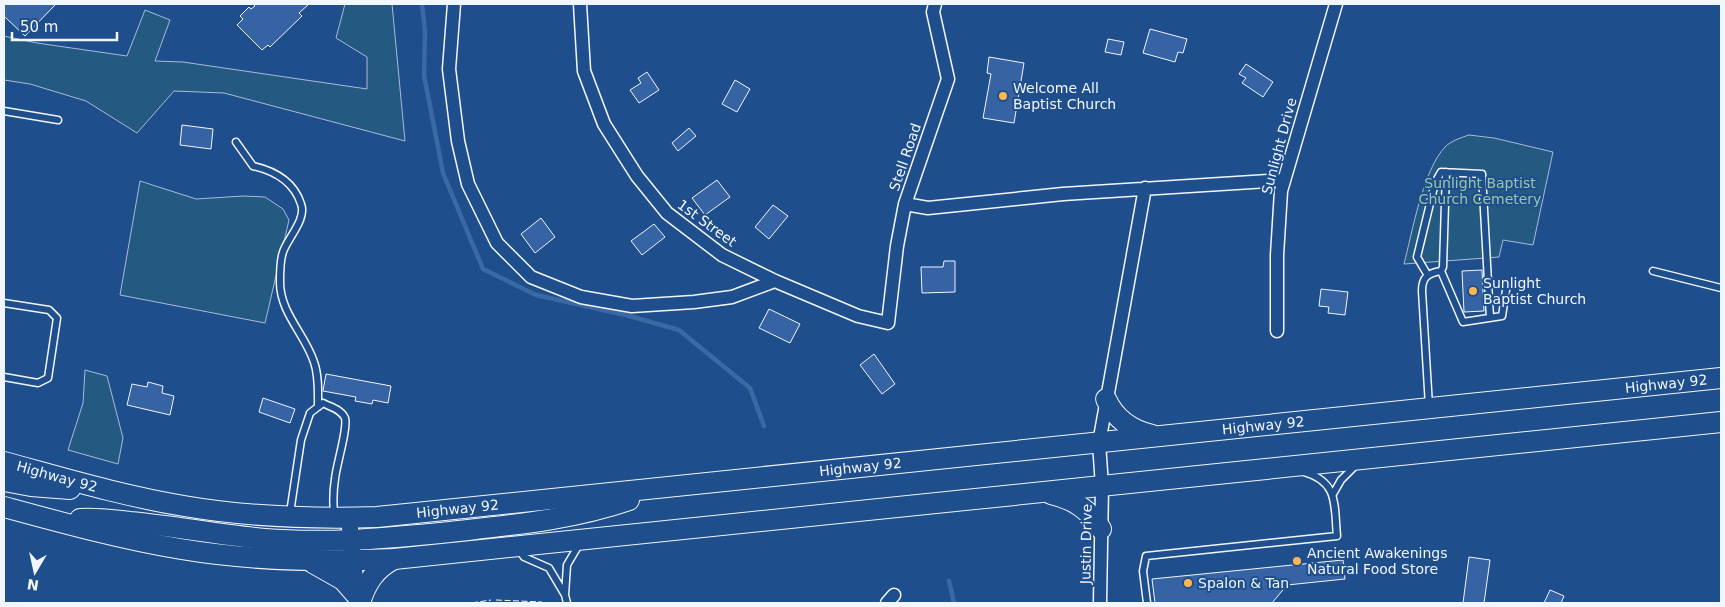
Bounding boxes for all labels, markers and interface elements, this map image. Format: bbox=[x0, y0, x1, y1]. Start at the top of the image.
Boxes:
scale bar bbox=[12, 10, 118, 42]
text: 50 m bbox=[20, 18, 58, 36]
place label: Welcome All Baptist Church bbox=[1013, 80, 1116, 112]
marker: Welcome All Baptist Church bbox=[997, 90, 1009, 102]
street label: Sunlight Drive bbox=[1258, 96, 1300, 196]
street label: Stell Road bbox=[886, 121, 924, 193]
park label: Sunlight Baptist Church Cemetery bbox=[1419, 175, 1541, 207]
street label: 1st Street bbox=[675, 196, 740, 250]
place label: Sunlight Baptist Church bbox=[1483, 275, 1586, 307]
marker: Sunlight Baptist Church bbox=[1467, 285, 1479, 297]
street label: Highway 92 bbox=[1624, 371, 1708, 396]
street label: Highway 92 bbox=[1221, 413, 1305, 438]
street label: Highway 92 bbox=[818, 455, 902, 479]
street label: Highway 92 bbox=[15, 458, 99, 495]
street label: Highway 92 bbox=[416, 496, 500, 521]
street label: Justin Drive bbox=[1077, 504, 1095, 585]
place label: Ancient Awakenings Natural Food Store bbox=[1307, 545, 1448, 577]
north arrow bbox=[10, 547, 60, 597]
marker: Ancient Awakenings Natural Food Store bbox=[1291, 555, 1303, 567]
place label: Spalon & Tan bbox=[1198, 575, 1289, 591]
text: N bbox=[26, 576, 40, 594]
marker: Spalon & Tan bbox=[1182, 577, 1194, 589]

